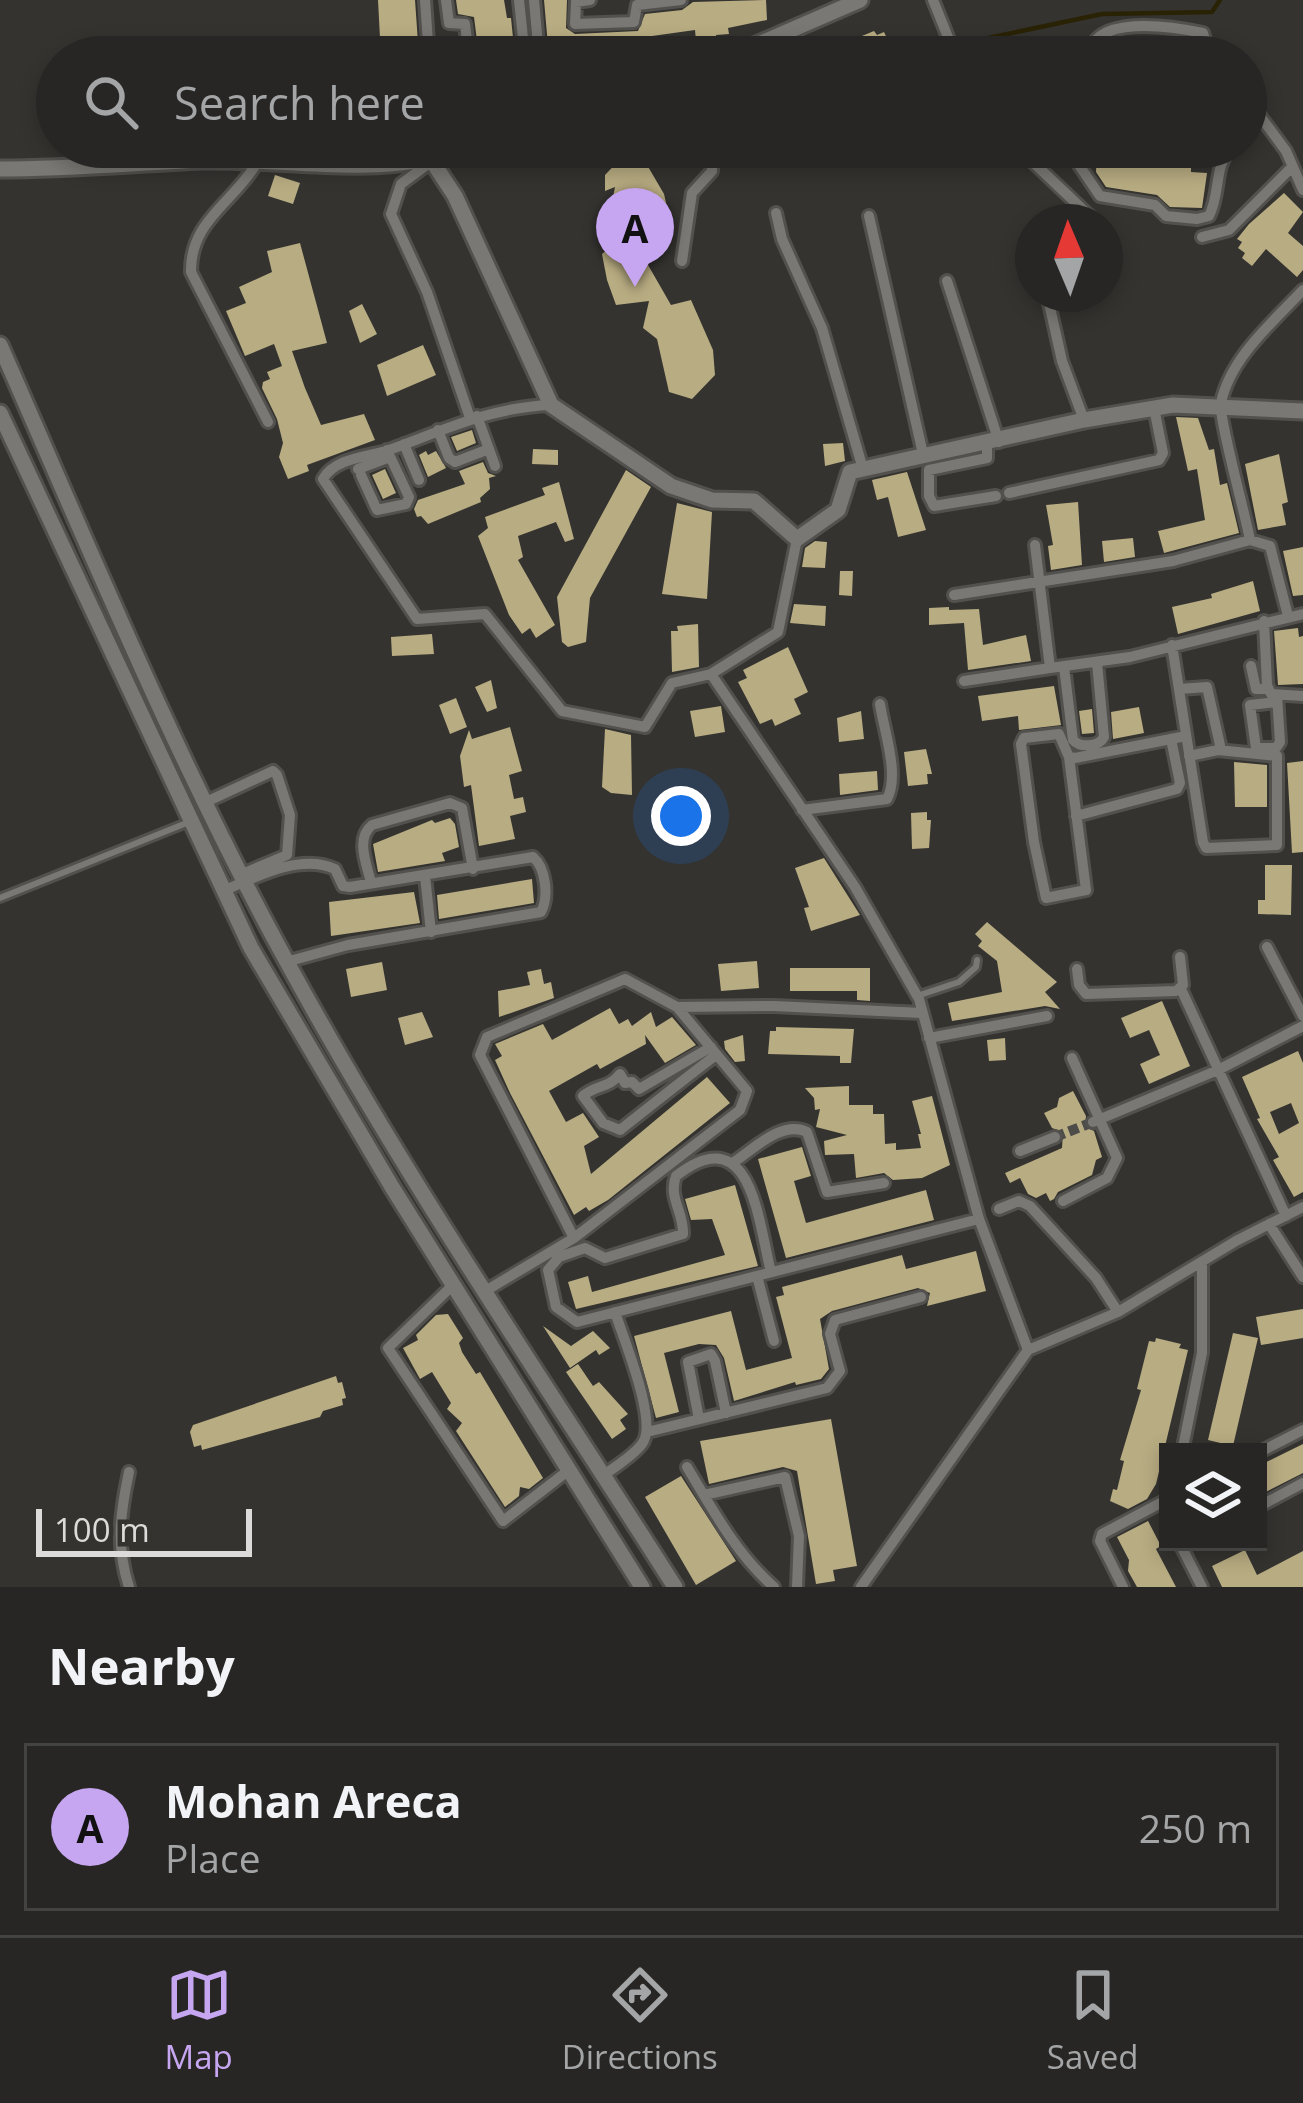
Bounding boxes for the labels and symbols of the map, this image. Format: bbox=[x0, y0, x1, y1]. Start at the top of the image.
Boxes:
pin: A bbox=[596, 188, 674, 287]
north arrow bbox=[1015, 204, 1123, 312]
your location bbox=[651, 786, 711, 846]
scale bar bbox=[36, 1503, 252, 1556]

